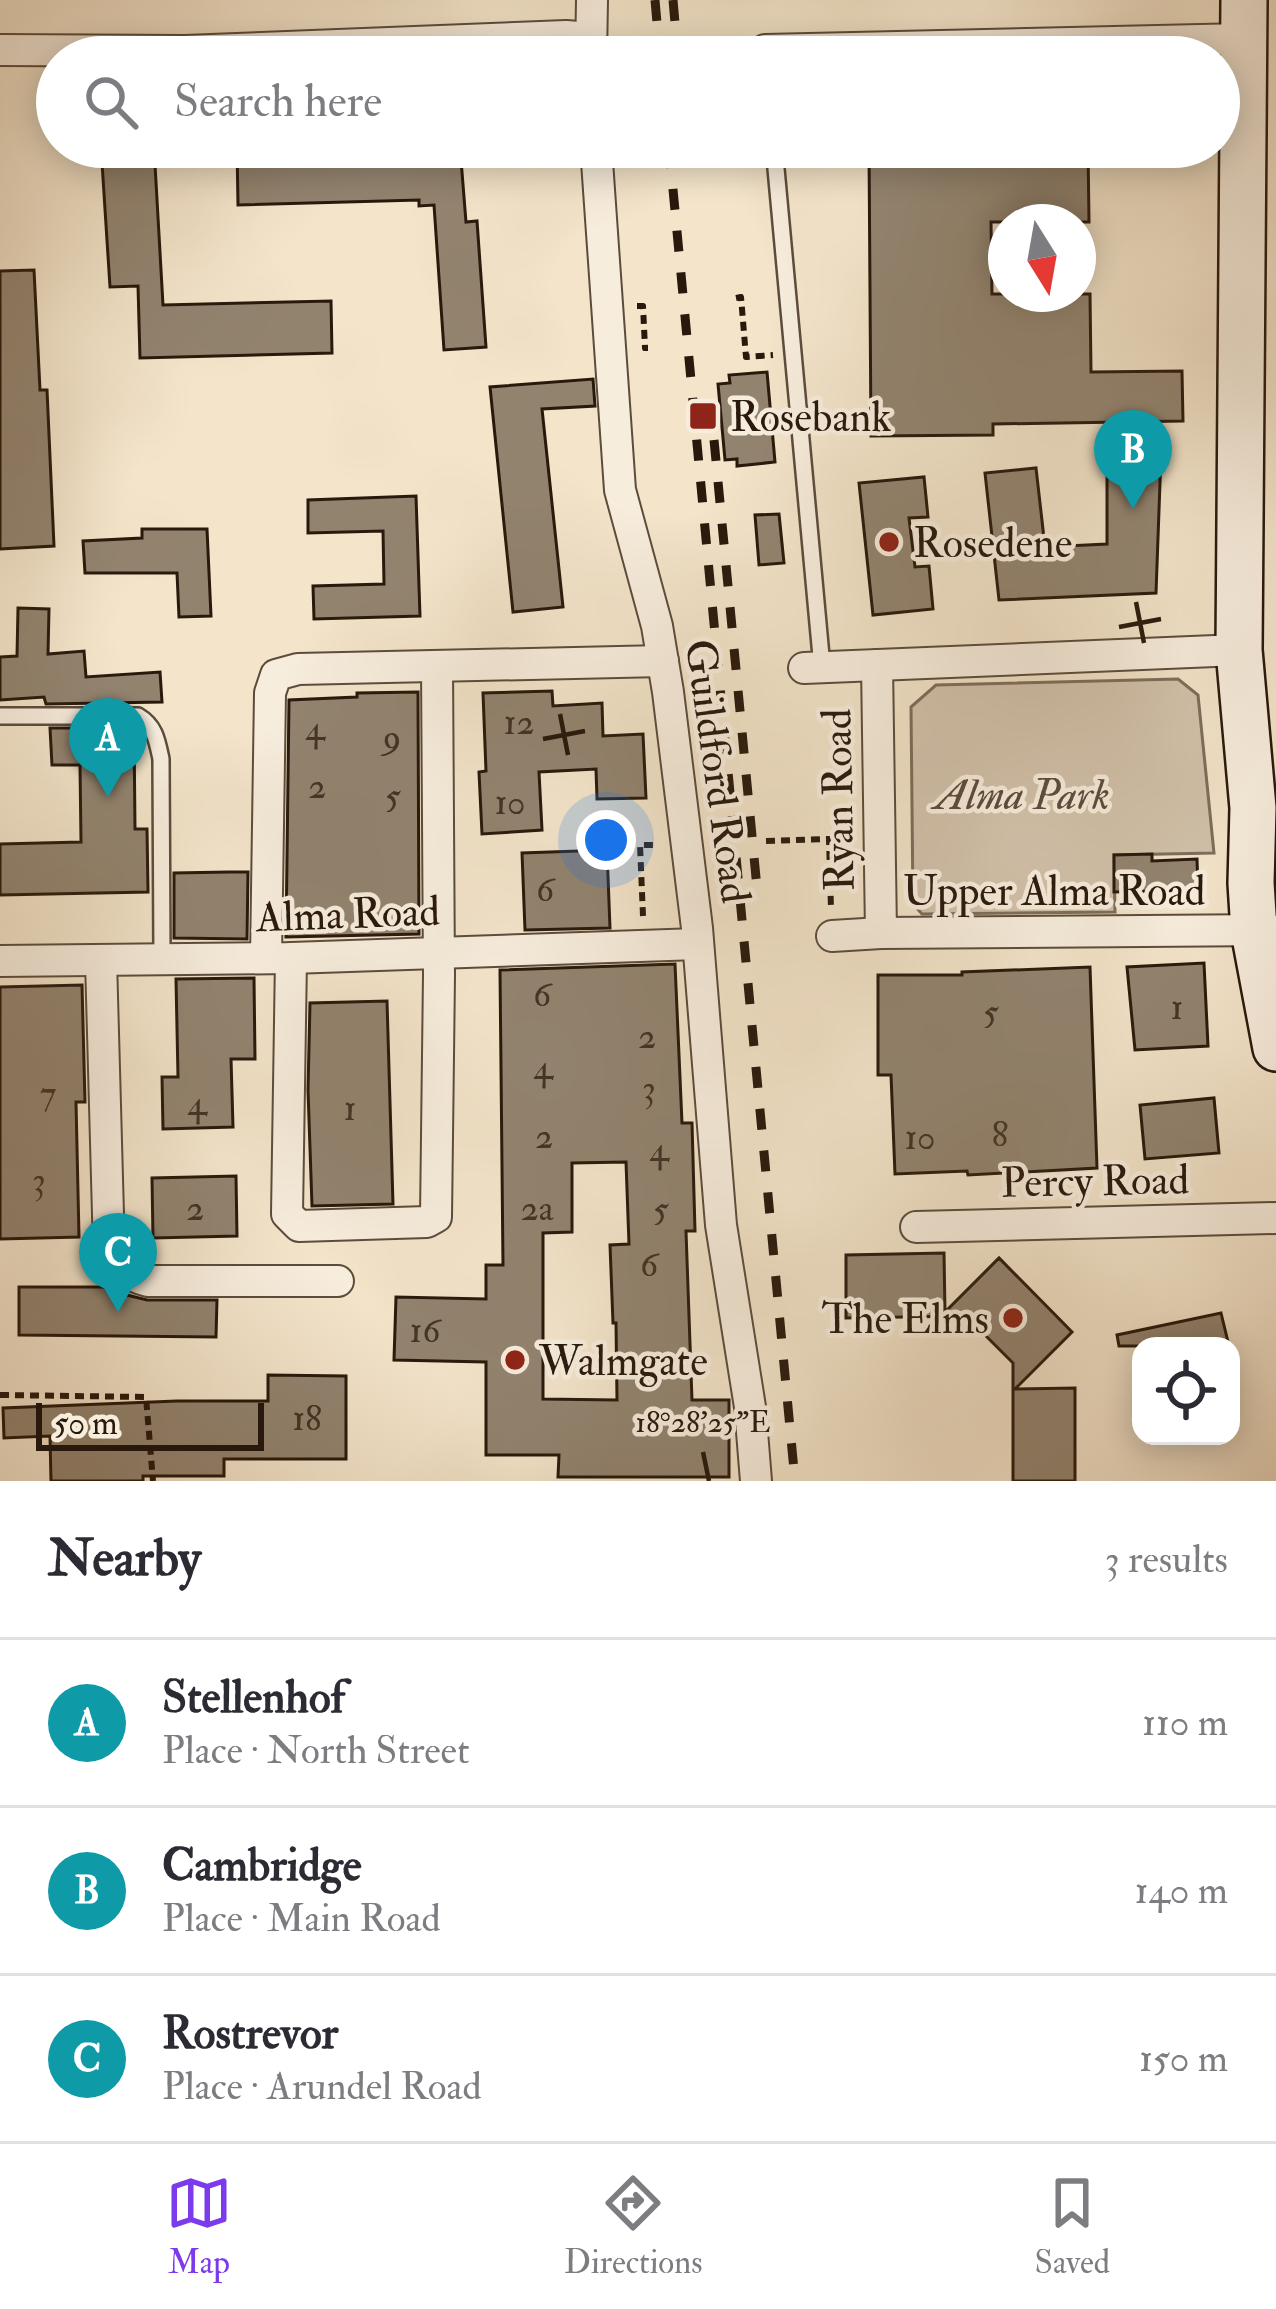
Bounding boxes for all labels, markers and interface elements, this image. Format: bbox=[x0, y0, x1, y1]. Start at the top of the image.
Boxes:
search box bbox=[36, 36, 1240, 168]
icon: search bbox=[78, 69, 144, 135]
text: Search here bbox=[174, 74, 382, 130]
north arrow bbox=[988, 204, 1096, 312]
place label: Rosebank bbox=[730, 392, 891, 444]
marker: Rosebank bbox=[687, 400, 719, 432]
pin: B bbox=[1094, 410, 1172, 509]
place label: Rosedene bbox=[913, 518, 1072, 570]
marker: Rosedene bbox=[876, 529, 902, 555]
street label: Guildford Road bbox=[673, 636, 761, 907]
pin: A bbox=[69, 698, 147, 797]
house number: 12 bbox=[503, 700, 535, 745]
house number: 4 bbox=[305, 706, 326, 751]
street label: Ryan Road bbox=[811, 708, 867, 892]
house number: 9 bbox=[380, 715, 401, 760]
house number: 2 bbox=[308, 764, 326, 809]
park label: Alma Park bbox=[930, 770, 1110, 822]
house number: 5 bbox=[385, 774, 401, 819]
house number: 10 bbox=[494, 780, 526, 825]
your location bbox=[576, 810, 636, 870]
street label: Upper Alma Road bbox=[903, 866, 1206, 918]
house number: 6 bbox=[536, 867, 556, 912]
street label: Alma Road bbox=[254, 886, 441, 944]
house number: 6 bbox=[533, 972, 553, 1017]
house number: 1 bbox=[1171, 985, 1183, 1030]
house number: 5 bbox=[983, 990, 999, 1035]
house number: 2 bbox=[638, 1014, 656, 1059]
house number: 4 bbox=[533, 1045, 554, 1090]
house number: 3 bbox=[642, 1066, 656, 1111]
house number: 7 bbox=[40, 1071, 56, 1116]
house number: 4 bbox=[187, 1081, 208, 1126]
house number: 1 bbox=[344, 1086, 356, 1131]
house number: 8 bbox=[992, 1112, 1008, 1157]
house number: 2 bbox=[535, 1114, 553, 1159]
house number: 10 bbox=[904, 1115, 936, 1160]
house number: 4 bbox=[649, 1127, 670, 1172]
street label: Percy Road bbox=[1000, 1154, 1190, 1210]
house number: 3 bbox=[32, 1158, 46, 1203]
house number: 2 bbox=[186, 1186, 204, 1231]
house number: 2a bbox=[520, 1186, 555, 1231]
house number: 5 bbox=[653, 1187, 669, 1232]
pin: C bbox=[79, 1213, 157, 1312]
house number: 6 bbox=[640, 1242, 660, 1287]
place label: The Elms bbox=[821, 1294, 989, 1346]
marker: The Elms bbox=[1000, 1305, 1026, 1331]
house number: 16 bbox=[410, 1308, 442, 1353]
place label: Walmgate bbox=[538, 1336, 708, 1388]
map controls bbox=[1132, 1337, 1240, 1445]
button: locate bbox=[1132, 1337, 1240, 1445]
marker: Walmgate bbox=[502, 1347, 528, 1373]
house number: 18 bbox=[292, 1396, 322, 1441]
scale bar bbox=[36, 1397, 264, 1450]
text: 50 m bbox=[54, 1403, 118, 1444]
text: 18°28'25"E bbox=[635, 1404, 771, 1441]
text: Nearby bbox=[48, 1527, 201, 1591]
text: 3 results bbox=[1105, 1535, 1228, 1584]
text: Stellenhof bbox=[162, 1670, 345, 1726]
text: A bbox=[75, 1698, 99, 1747]
text: 110 m bbox=[1142, 1698, 1228, 1747]
text: Place · North Street bbox=[162, 1726, 470, 1775]
text: Cambridge bbox=[162, 1838, 362, 1894]
text: B bbox=[74, 1866, 100, 1915]
text: 140 m bbox=[1135, 1866, 1228, 1915]
text: Place · Main Road bbox=[162, 1894, 441, 1943]
text: Rostrevor bbox=[162, 2006, 338, 2062]
text: C bbox=[73, 2034, 101, 2083]
text: 150 m bbox=[1139, 2034, 1228, 2083]
text: Place · Arundel Road bbox=[162, 2062, 482, 2111]
tab: Map bbox=[166, 2170, 232, 2283]
tab: Directions bbox=[564, 2170, 703, 2283]
tab: Saved bbox=[1035, 2170, 1110, 2283]

